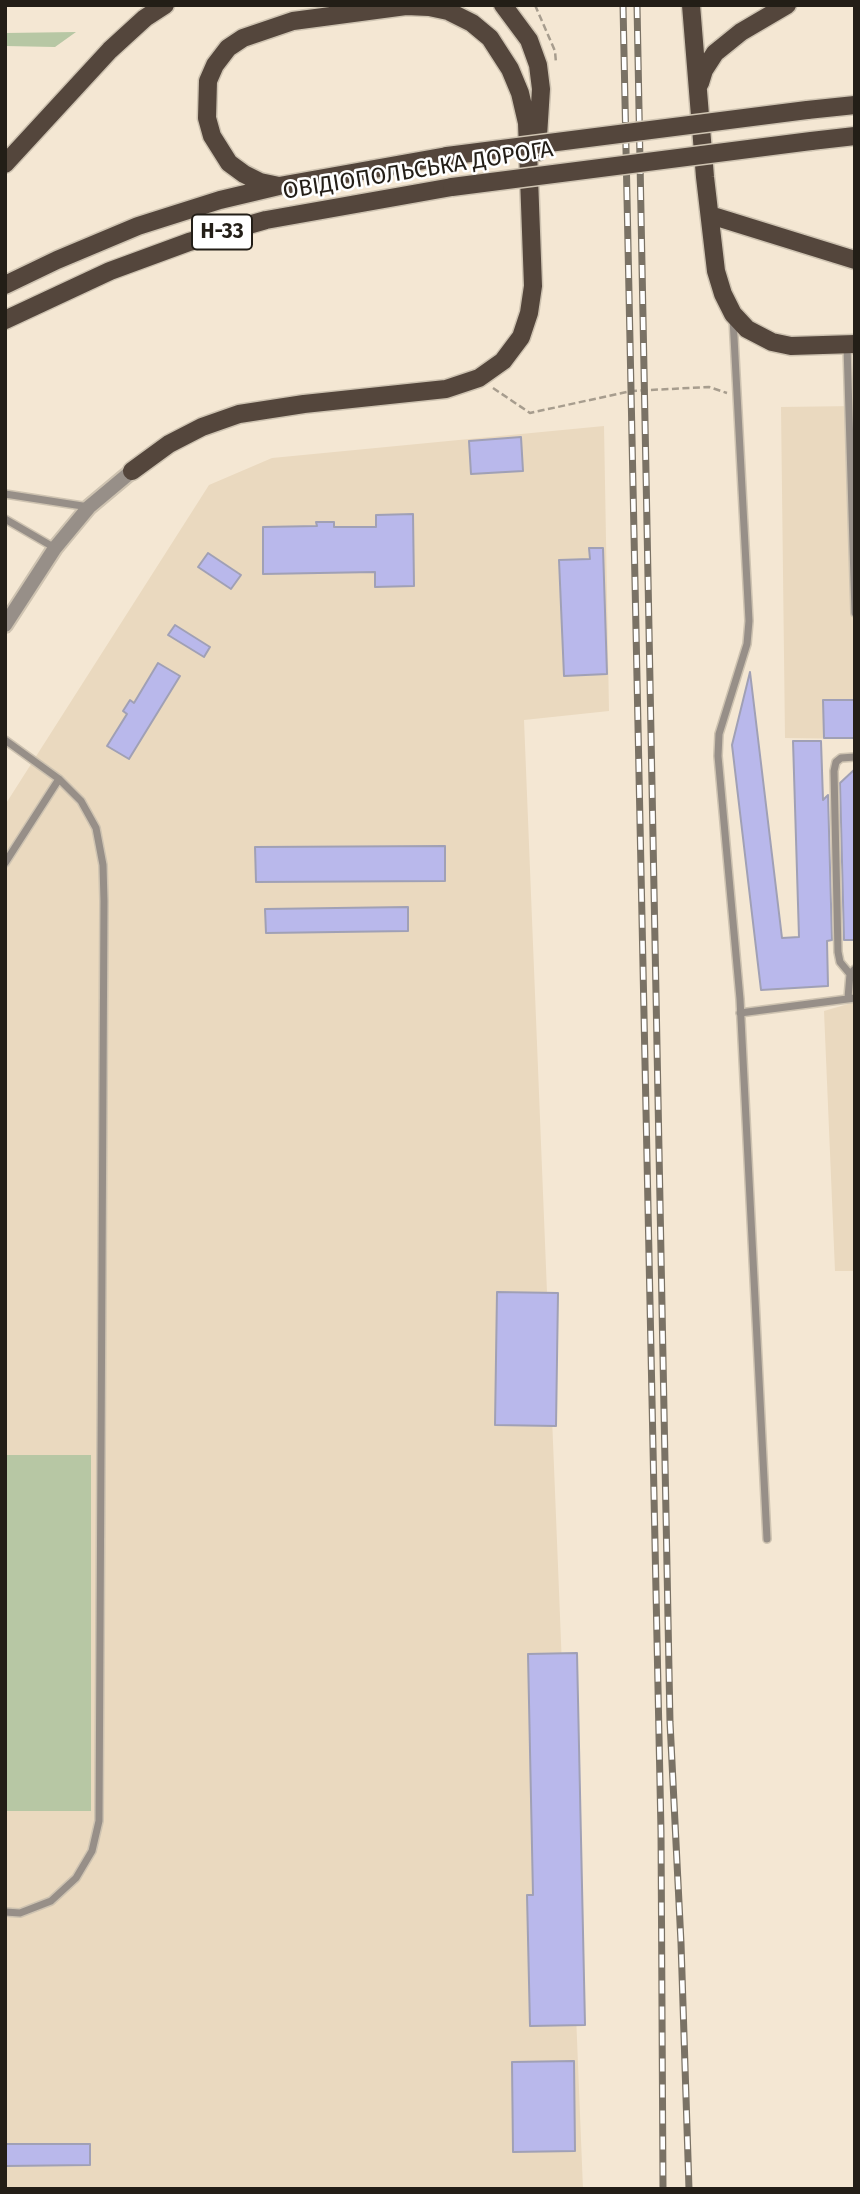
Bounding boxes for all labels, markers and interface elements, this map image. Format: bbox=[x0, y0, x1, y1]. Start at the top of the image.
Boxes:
street label: ОВІДІОПОЛЬСЬКА ДОРОГА bbox=[281, 136, 555, 206]
road number: Н-33 bbox=[192, 215, 252, 250]

